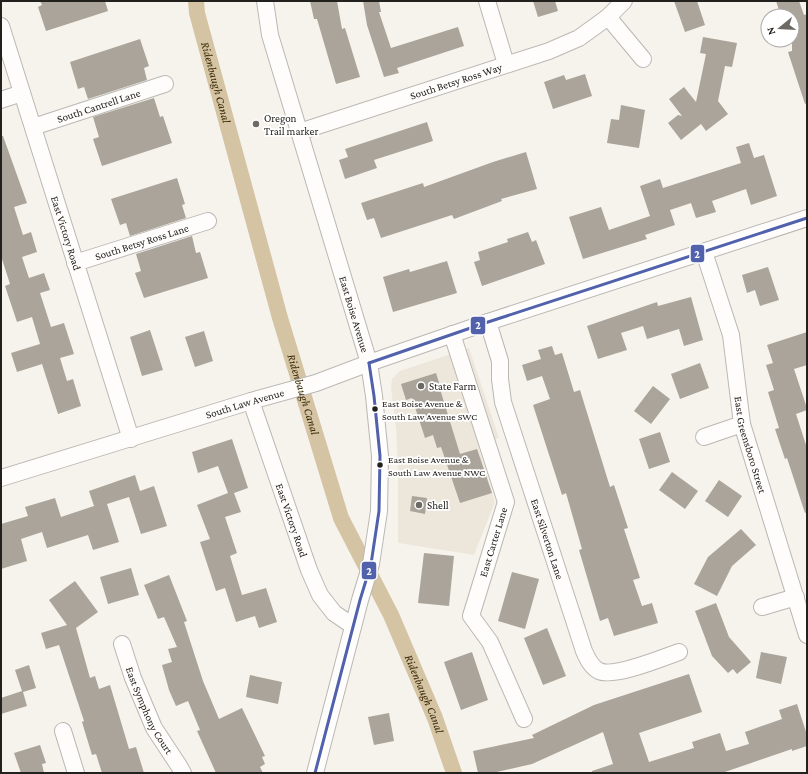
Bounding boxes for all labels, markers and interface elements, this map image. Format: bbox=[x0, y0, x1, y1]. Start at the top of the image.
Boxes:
north arrow bbox=[760, 8, 800, 48]
text: N bbox=[763, 25, 777, 37]
water label: Ridenbaugh Canal bbox=[198, 40, 234, 126]
street label: South Betsy Ross Way bbox=[409, 60, 505, 102]
street label: South Cantrell Lane bbox=[55, 86, 142, 125]
place label: Oregon Trail marker bbox=[264, 112, 318, 137]
marker: Oregon Trail marker bbox=[251, 119, 261, 129]
street label: East Victory Road bbox=[49, 194, 84, 272]
street label: South Betsy Ross Lane bbox=[93, 221, 190, 262]
line badge: 2 bbox=[690, 244, 705, 263]
text: 2 bbox=[694, 248, 700, 260]
street label: East Boise Avenue bbox=[337, 275, 371, 354]
line badge: 2 bbox=[470, 316, 486, 335]
text: 2 bbox=[475, 319, 481, 331]
water label: Ridenbaugh Canal bbox=[284, 352, 323, 438]
place label: State Farm bbox=[429, 380, 476, 392]
marker: State Farm bbox=[416, 381, 426, 391]
street label: South Law Avenue bbox=[204, 386, 286, 421]
street label: East Greensboro Street bbox=[733, 396, 769, 495]
place label: East Boise Avenue & South Law Avenue SWC bbox=[382, 398, 477, 422]
marker: East Boise Avenue & South Law Avenue SWC bbox=[370, 404, 380, 414]
place label: East Boise Avenue & South Law Avenue NWC bbox=[388, 454, 485, 478]
marker: East Boise Avenue & South Law Avenue NWC bbox=[375, 460, 385, 470]
street label: East Victory Road bbox=[274, 482, 310, 559]
street label: East Silverton Lane bbox=[529, 497, 566, 581]
place label: Shell bbox=[427, 499, 449, 511]
marker: Shell bbox=[414, 500, 424, 510]
street label: East Carter Lane bbox=[477, 506, 509, 578]
line badge: 2 bbox=[361, 561, 377, 580]
text: 2 bbox=[366, 565, 372, 577]
water label: Ridenbaugh Canal bbox=[402, 652, 447, 736]
street label: East Symphony Court bbox=[124, 665, 176, 757]

